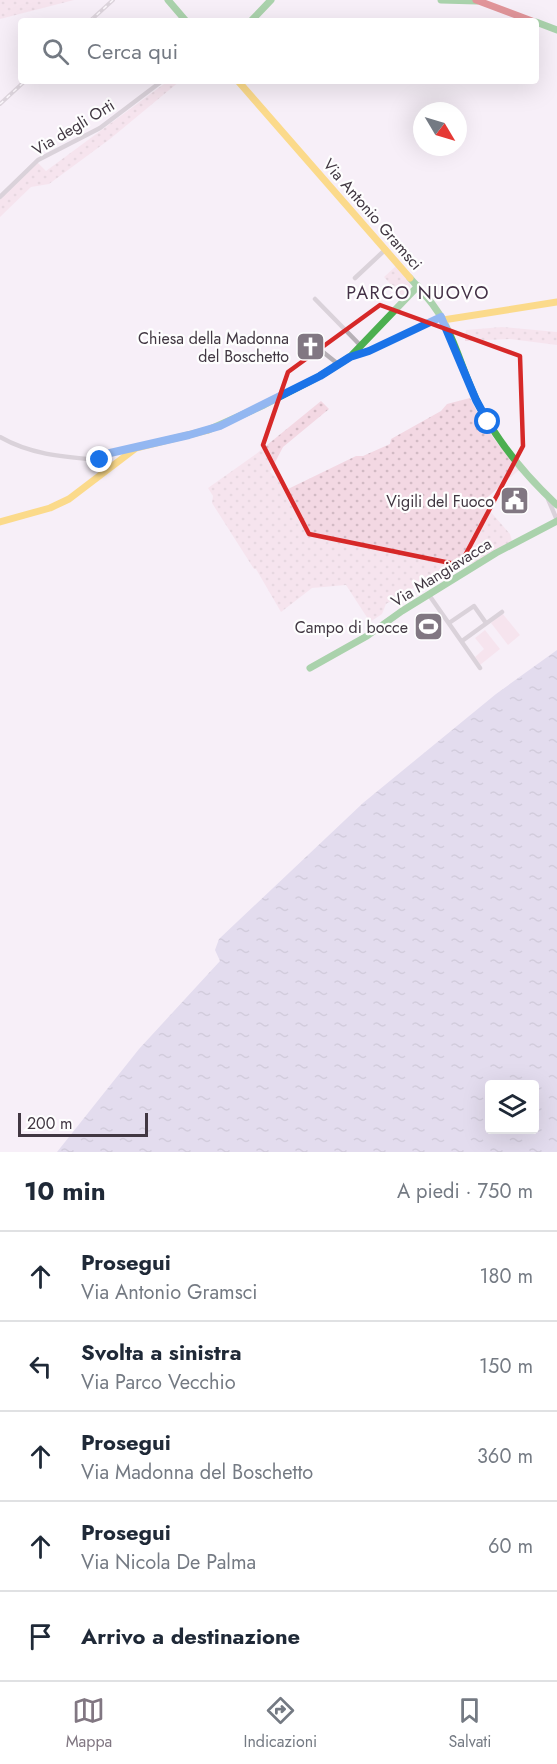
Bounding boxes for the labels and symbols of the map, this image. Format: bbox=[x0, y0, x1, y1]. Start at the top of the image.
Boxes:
street label: Via degli Orti bbox=[28, 94, 119, 161]
north arrow bbox=[413, 102, 467, 156]
street label: Via Antonio Gramsci bbox=[318, 154, 428, 275]
district label: PARCO NUOVO bbox=[346, 280, 490, 306]
place label: Chiesa della Madonna del Boschetto bbox=[138, 327, 289, 368]
church icon: Chiesa della Madonna del Boschetto bbox=[294, 331, 326, 363]
route start bbox=[474, 408, 500, 434]
route end bbox=[86, 446, 112, 472]
public building icon: Vigili del Fuoco bbox=[499, 485, 531, 517]
place label: Vigili del Fuoco bbox=[386, 490, 494, 513]
street label: Via Mangiavacca bbox=[386, 532, 496, 613]
sports icon: Campo di bocce bbox=[413, 611, 445, 643]
place label: Campo di bocce bbox=[295, 616, 408, 639]
scale bar bbox=[18, 1110, 148, 1138]

